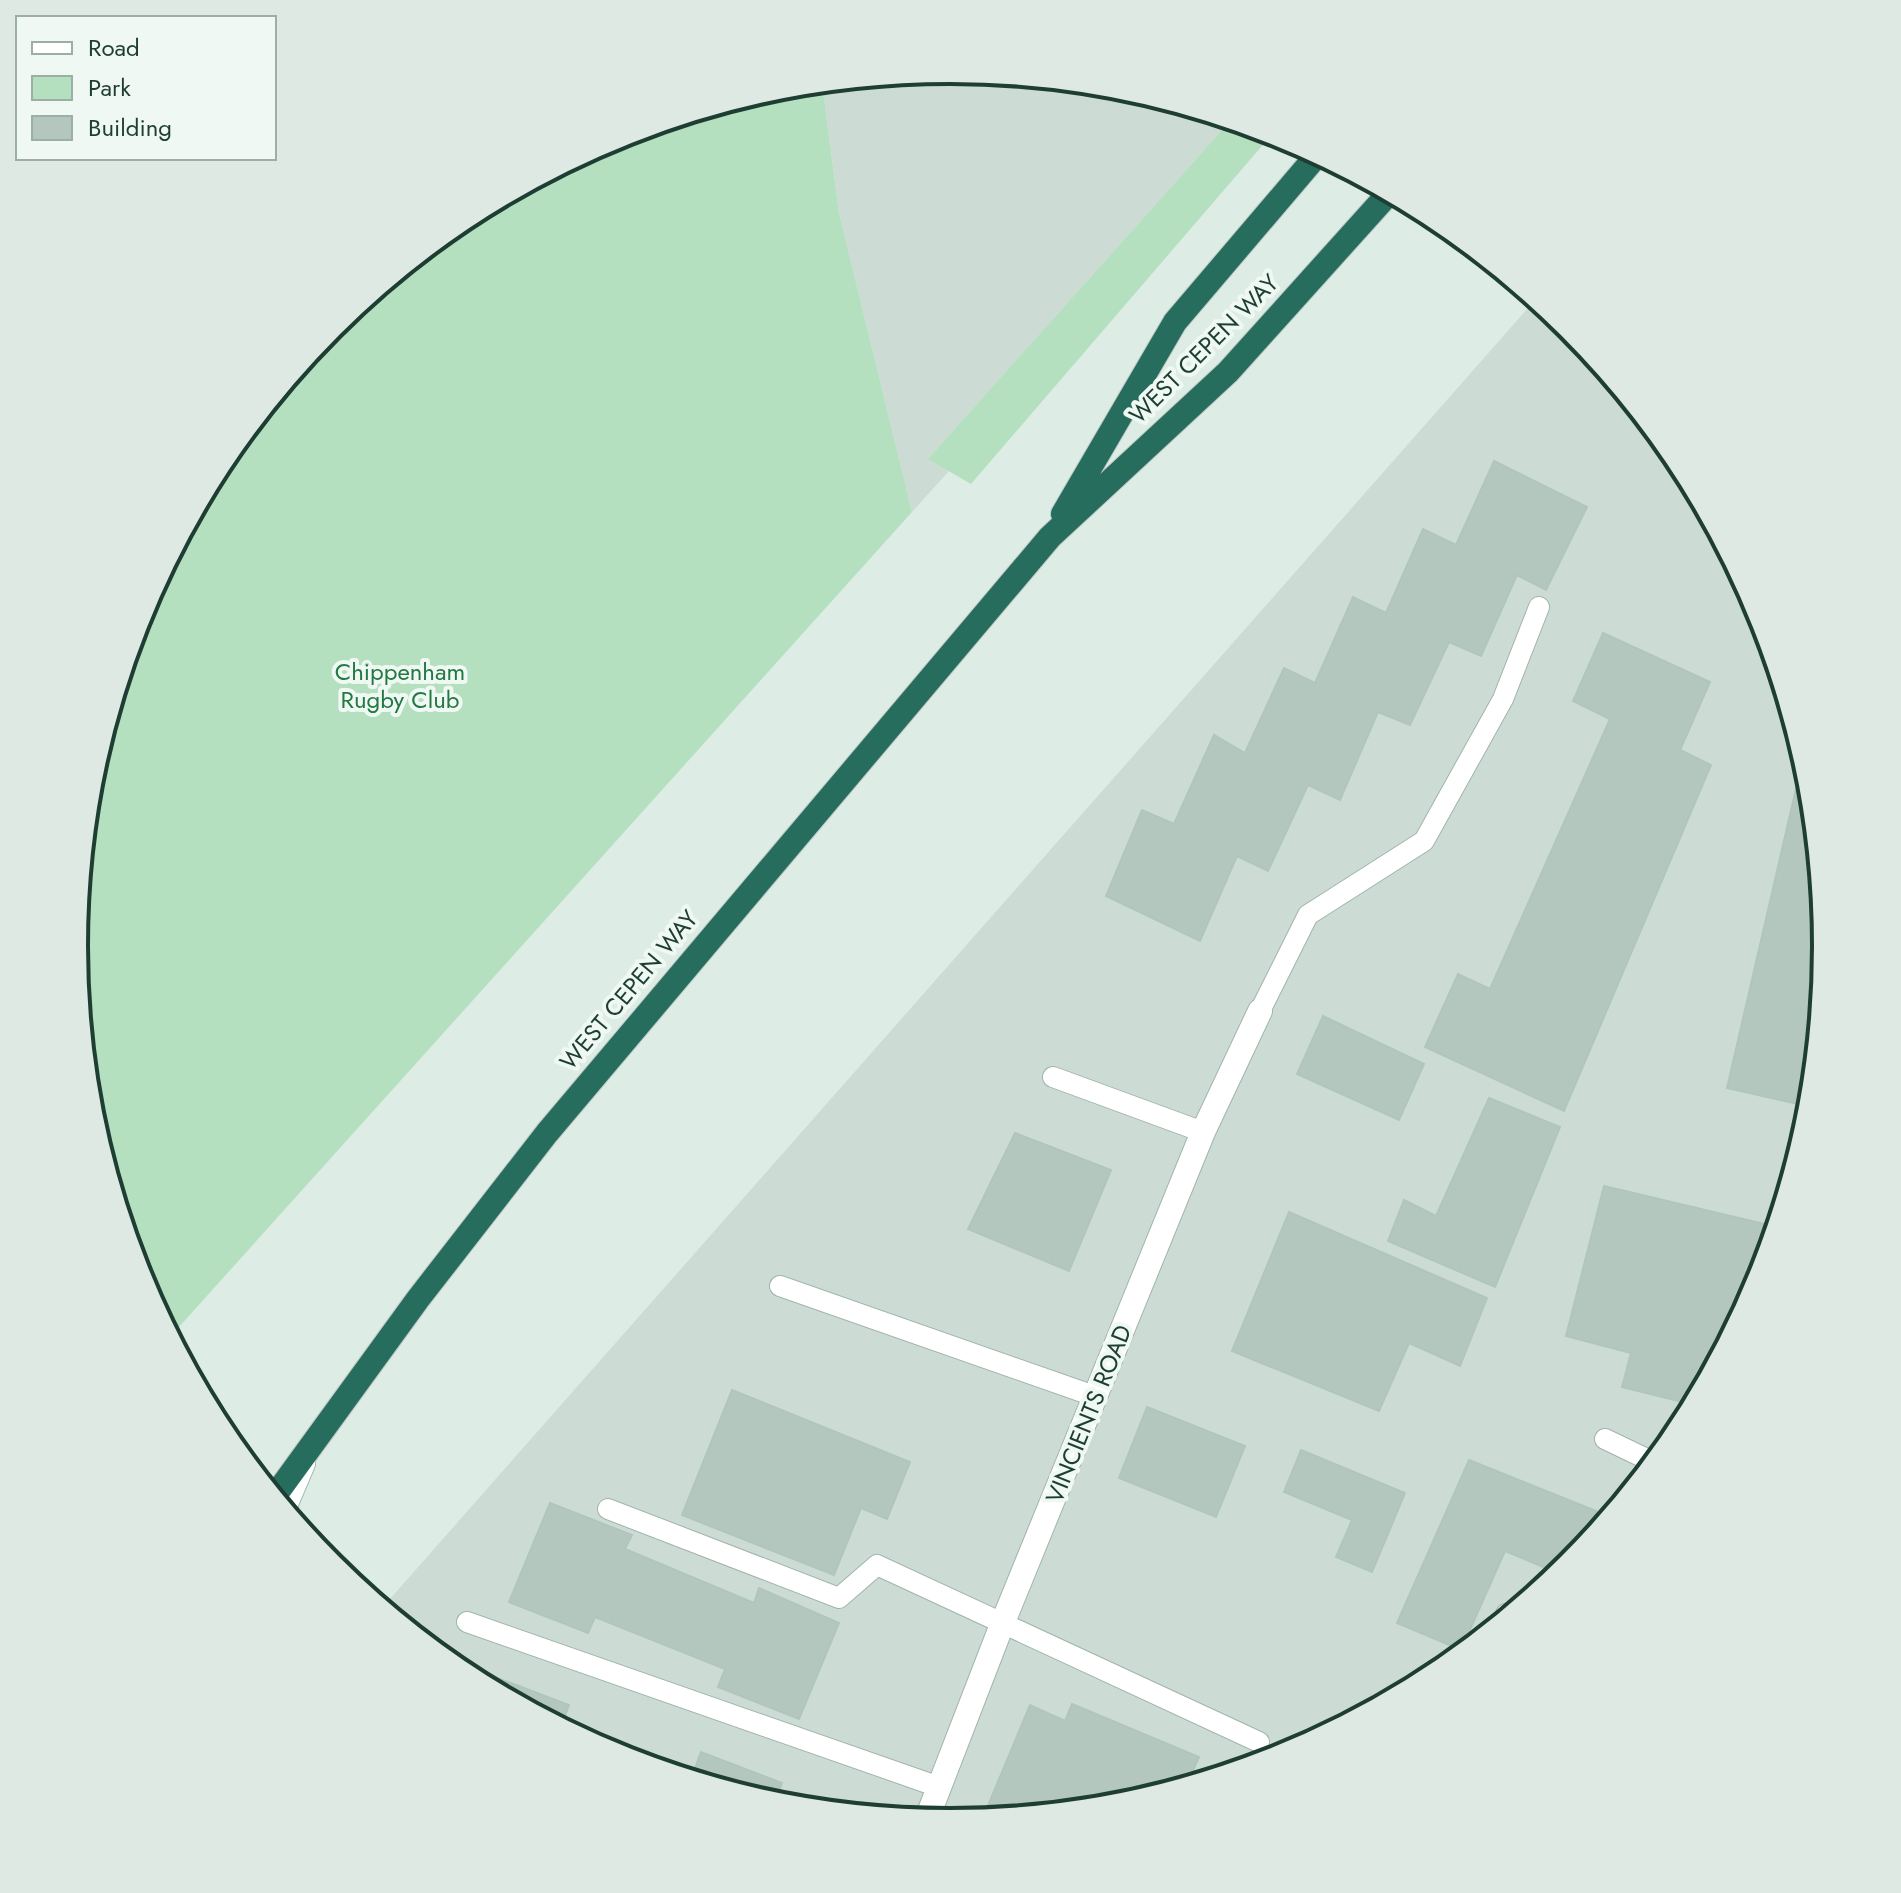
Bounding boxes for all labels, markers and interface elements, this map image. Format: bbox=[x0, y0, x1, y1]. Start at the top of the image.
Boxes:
legend bbox=[16, 16, 276, 160]
text: Road bbox=[88, 30, 140, 65]
text: Park bbox=[88, 70, 131, 105]
text: Building bbox=[88, 110, 172, 145]
street label: WEST CEPEN WAY bbox=[1121, 265, 1287, 431]
park label: Chippenham Rugby Club bbox=[335, 654, 465, 717]
street label: WEST CEPEN WAY bbox=[551, 902, 706, 1077]
street label: VINCIENTS ROAD bbox=[1037, 1319, 1140, 1508]

